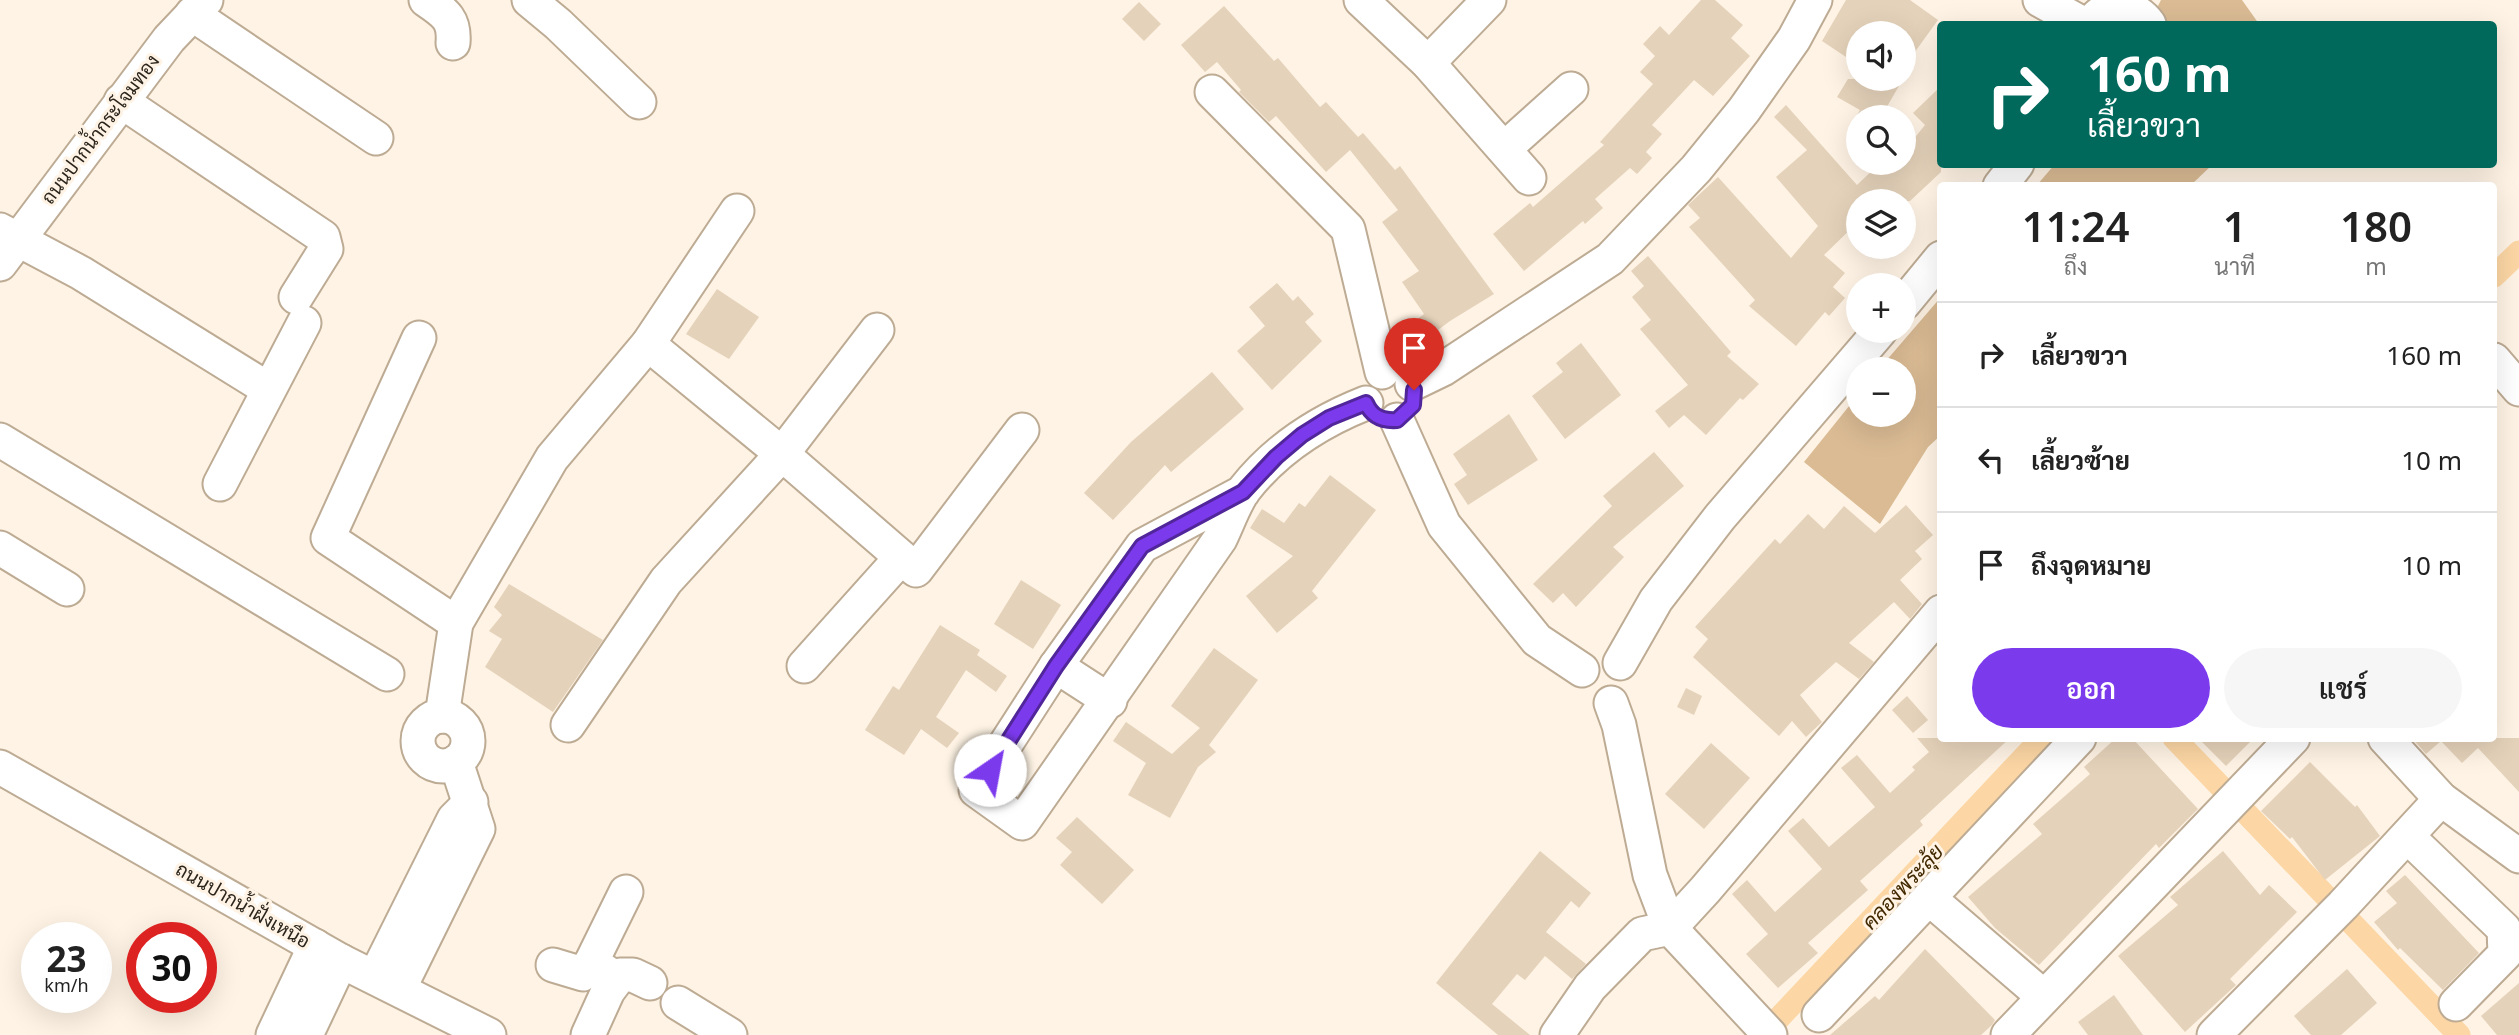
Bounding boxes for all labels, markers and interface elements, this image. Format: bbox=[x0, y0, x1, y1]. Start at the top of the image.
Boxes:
map controls bbox=[1846, 21, 1916, 427]
button: sound bbox=[1846, 21, 1916, 91]
text: 160 m bbox=[2087, 40, 2232, 106]
street label: ถนนปากน้ำกระโจมทอง bbox=[34, 48, 165, 209]
icon: right bbox=[1972, 49, 2063, 140]
text: เลี้ยวขวา bbox=[2087, 103, 2201, 146]
button: search bbox=[1846, 105, 1916, 175]
button: layers bbox=[1846, 189, 1916, 259]
text: 11:24 bbox=[2022, 197, 2130, 254]
text: 1 bbox=[2223, 197, 2247, 254]
text: 180 bbox=[2340, 197, 2412, 254]
text: ถึง bbox=[2064, 250, 2088, 282]
text: นาที bbox=[2214, 250, 2255, 282]
text: m bbox=[2365, 250, 2387, 282]
button: + bbox=[1846, 273, 1916, 343]
pin bbox=[1384, 318, 1444, 390]
icon: arrive bbox=[1395, 329, 1433, 367]
icon: right bbox=[1972, 336, 2010, 374]
text: เลี้ยวขวา bbox=[2031, 337, 2128, 373]
text: 160 m bbox=[2386, 337, 2462, 373]
button: − bbox=[1846, 357, 1916, 427]
icon: left bbox=[1972, 441, 2010, 479]
text: เลี้ยวซ้าย bbox=[2031, 442, 2130, 478]
text: 10 m bbox=[2401, 442, 2462, 478]
icon: arrive bbox=[1972, 546, 2010, 584]
text: ถึงจุดหมาย bbox=[2031, 547, 2152, 583]
text: 10 m bbox=[2401, 547, 2462, 583]
button: ออก bbox=[1972, 648, 2210, 728]
button: แชร์ bbox=[2224, 648, 2462, 728]
position arrow bbox=[953, 733, 1027, 807]
water label: คลองพระลุ้ย bbox=[1855, 837, 1950, 936]
street label: ถนนปากน้ำฝั่งเหนือ bbox=[171, 853, 317, 954]
speed limit sign: 30 bbox=[126, 922, 217, 1013]
text: 23 bbox=[46, 935, 87, 982]
text: km/h bbox=[44, 973, 89, 997]

